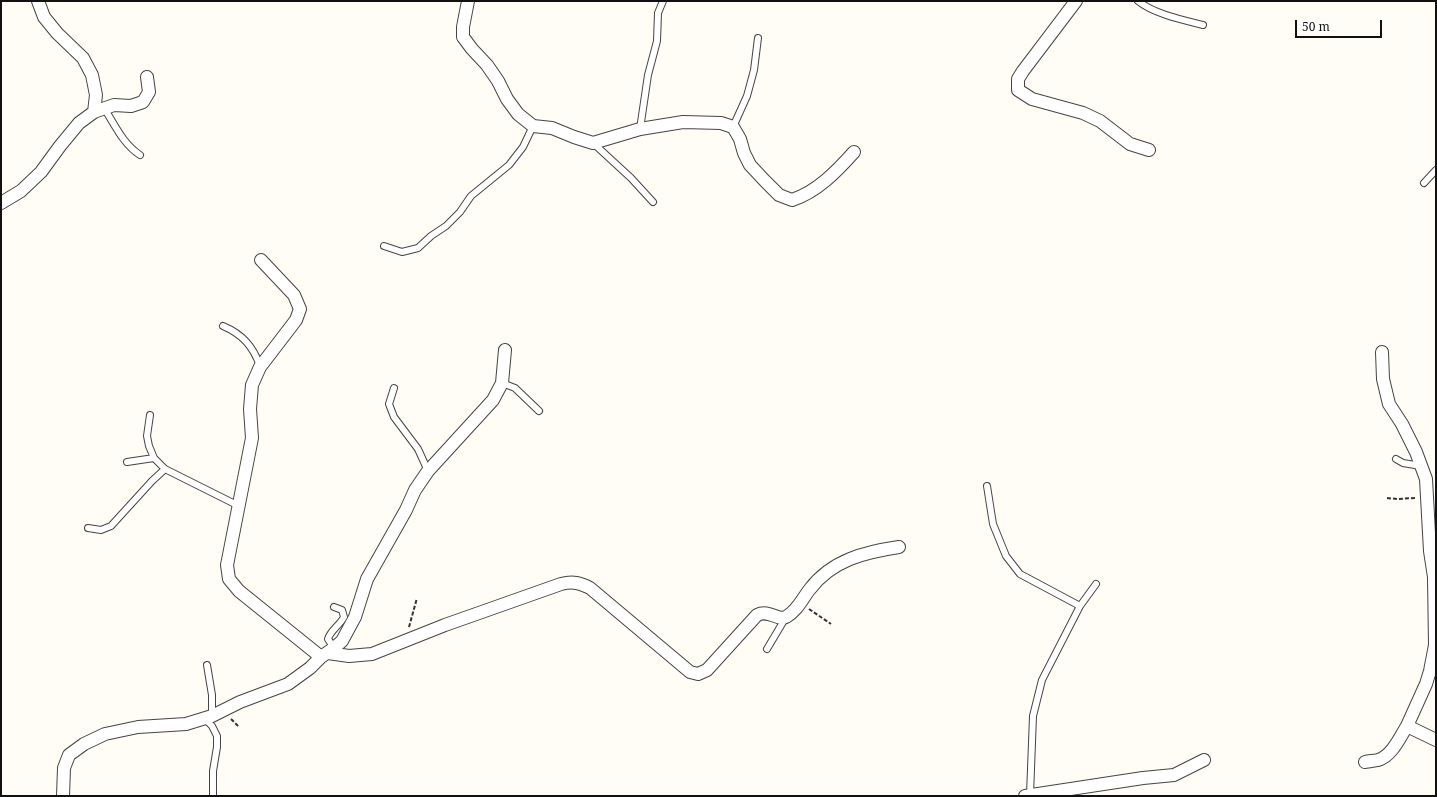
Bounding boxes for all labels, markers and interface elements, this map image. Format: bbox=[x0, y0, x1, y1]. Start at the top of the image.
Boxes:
scale bar bbox=[1297, 12, 1384, 38]
text: 50 m bbox=[1302, 18, 1330, 35]

